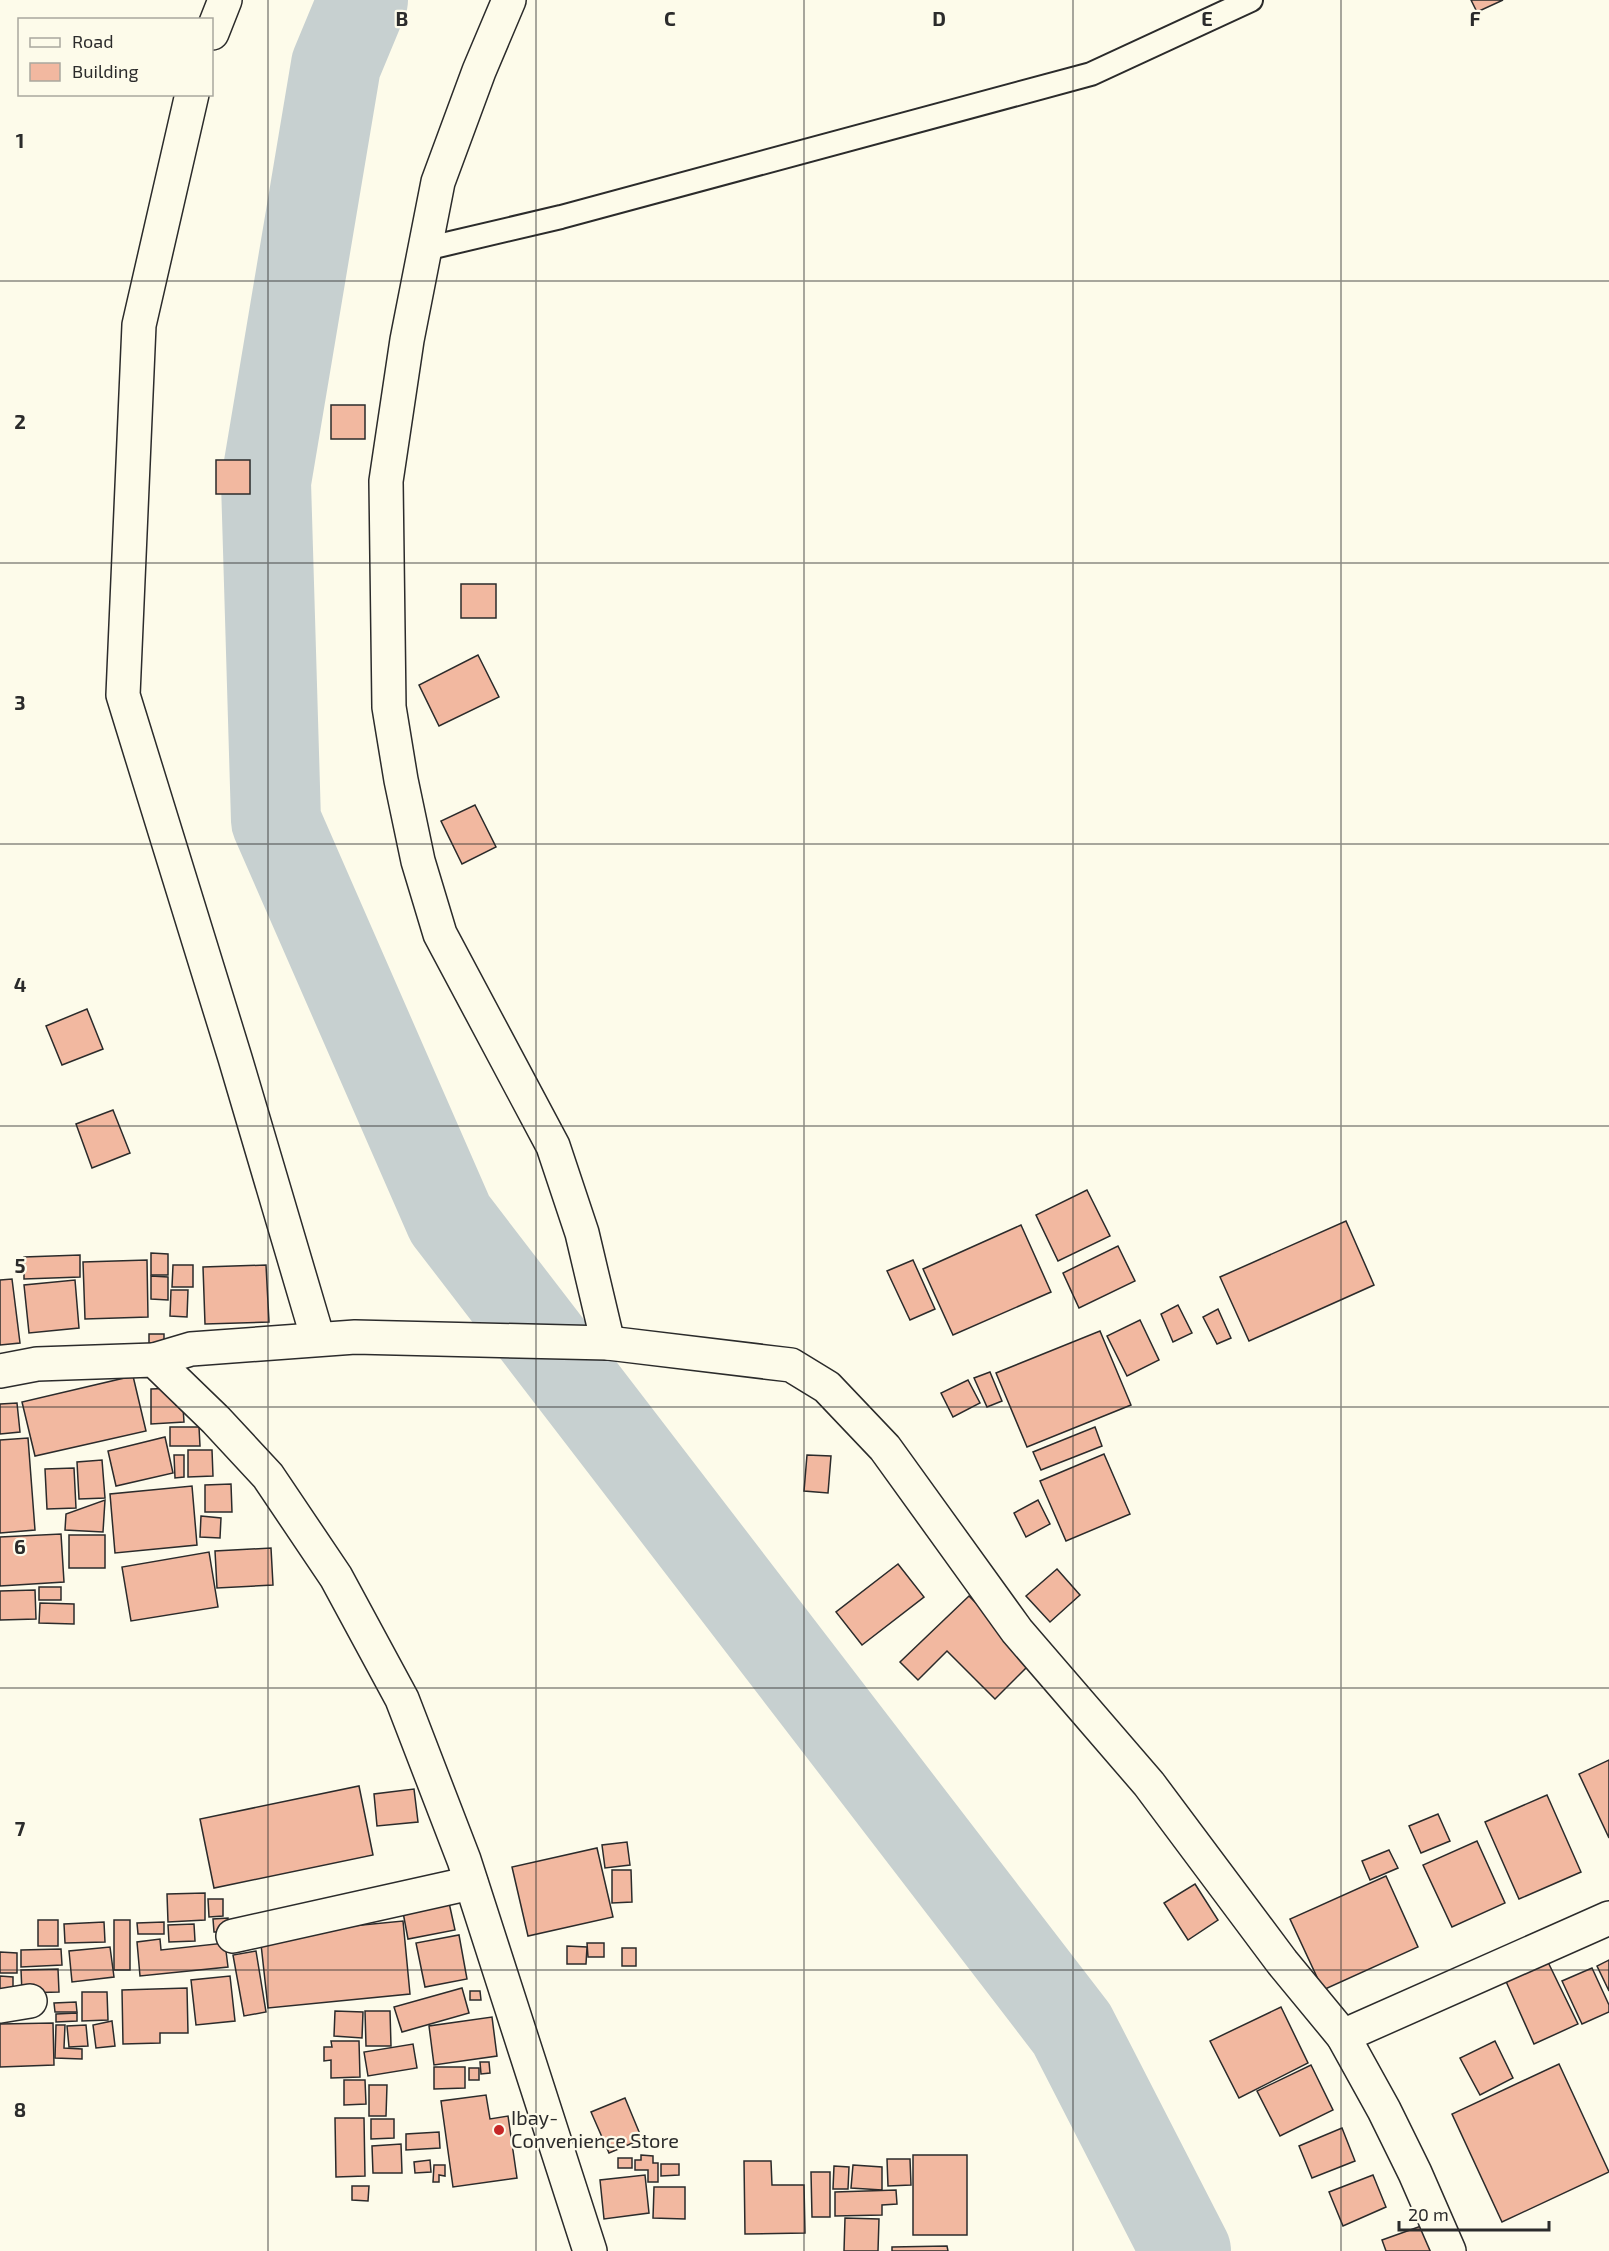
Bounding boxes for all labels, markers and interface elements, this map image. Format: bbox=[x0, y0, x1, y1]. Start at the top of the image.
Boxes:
text: B bbox=[396, 6, 408, 30]
text: C bbox=[664, 6, 676, 30]
text: D bbox=[932, 6, 946, 30]
text: E bbox=[1201, 6, 1213, 30]
text: F bbox=[1469, 6, 1481, 30]
legend bbox=[18, 18, 213, 96]
text: Road bbox=[72, 30, 113, 52]
text: Building bbox=[72, 60, 139, 82]
text: 1 bbox=[16, 128, 24, 152]
text: 2 bbox=[14, 409, 26, 433]
text: 3 bbox=[14, 690, 26, 714]
text: 4 bbox=[14, 972, 27, 996]
text: 5 bbox=[14, 1253, 26, 1277]
text: 6 bbox=[14, 1534, 26, 1558]
text: 7 bbox=[15, 1816, 26, 1840]
text: 8 bbox=[14, 2097, 26, 2121]
place label: Ibay- Convenience Store bbox=[511, 2105, 679, 2152]
marker: Ibay- Convenience Store bbox=[492, 2123, 506, 2137]
scale bar bbox=[1399, 2194, 1549, 2232]
text: 20 m bbox=[1408, 2203, 1449, 2225]

